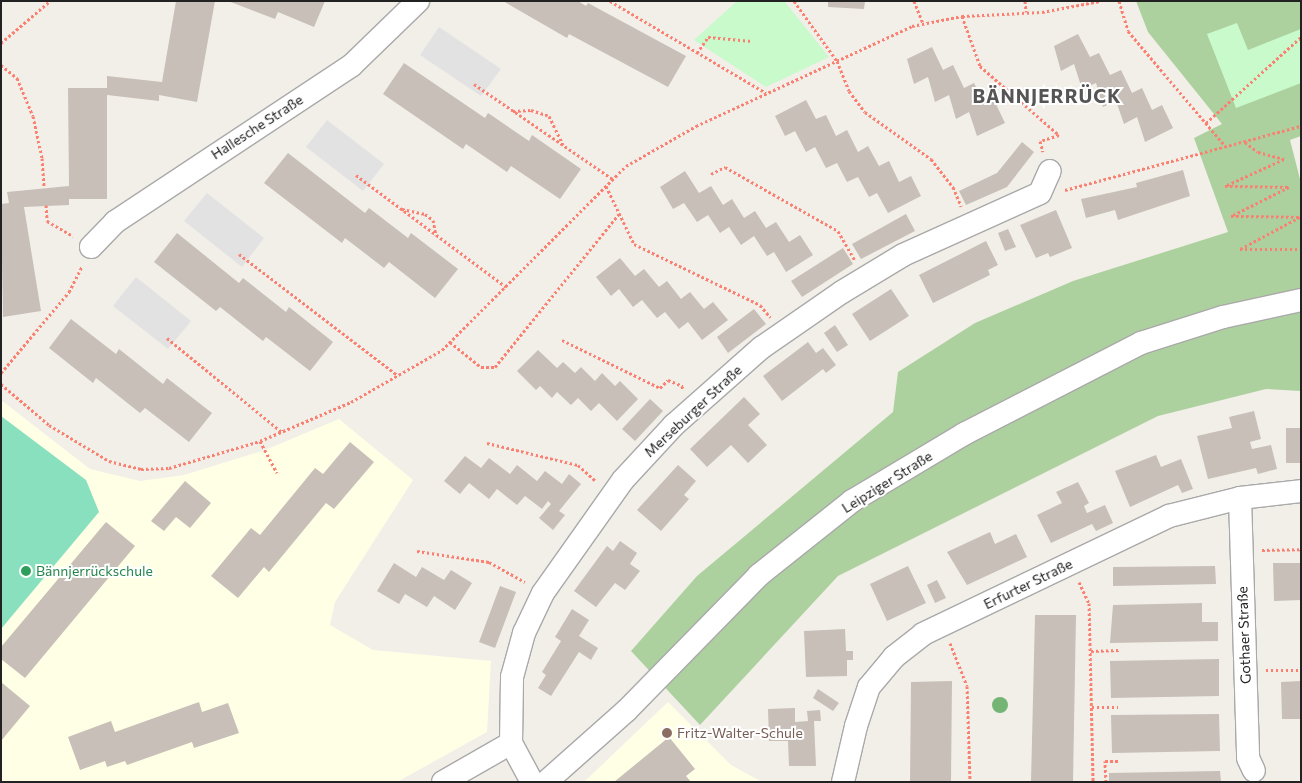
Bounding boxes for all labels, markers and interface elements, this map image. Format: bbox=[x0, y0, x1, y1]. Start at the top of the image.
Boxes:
district label: BÄNNJERRÜCK bbox=[971, 85, 1123, 107]
street label: Hallesche Straße bbox=[208, 91, 306, 163]
street label: Merseburger Straße bbox=[641, 362, 745, 460]
street label: Leipziger Straße bbox=[839, 447, 935, 517]
street label: Erfurter Straße bbox=[981, 555, 1075, 613]
place label: Bännjerrückschule bbox=[36, 563, 153, 579]
marker: Bännjerrückschule bbox=[20, 565, 32, 577]
street label: Gothaer Straße bbox=[1234, 586, 1254, 684]
place label: Fritz-Walter-Schule bbox=[677, 725, 803, 741]
marker: Fritz-Walter-Schule bbox=[661, 727, 673, 739]

